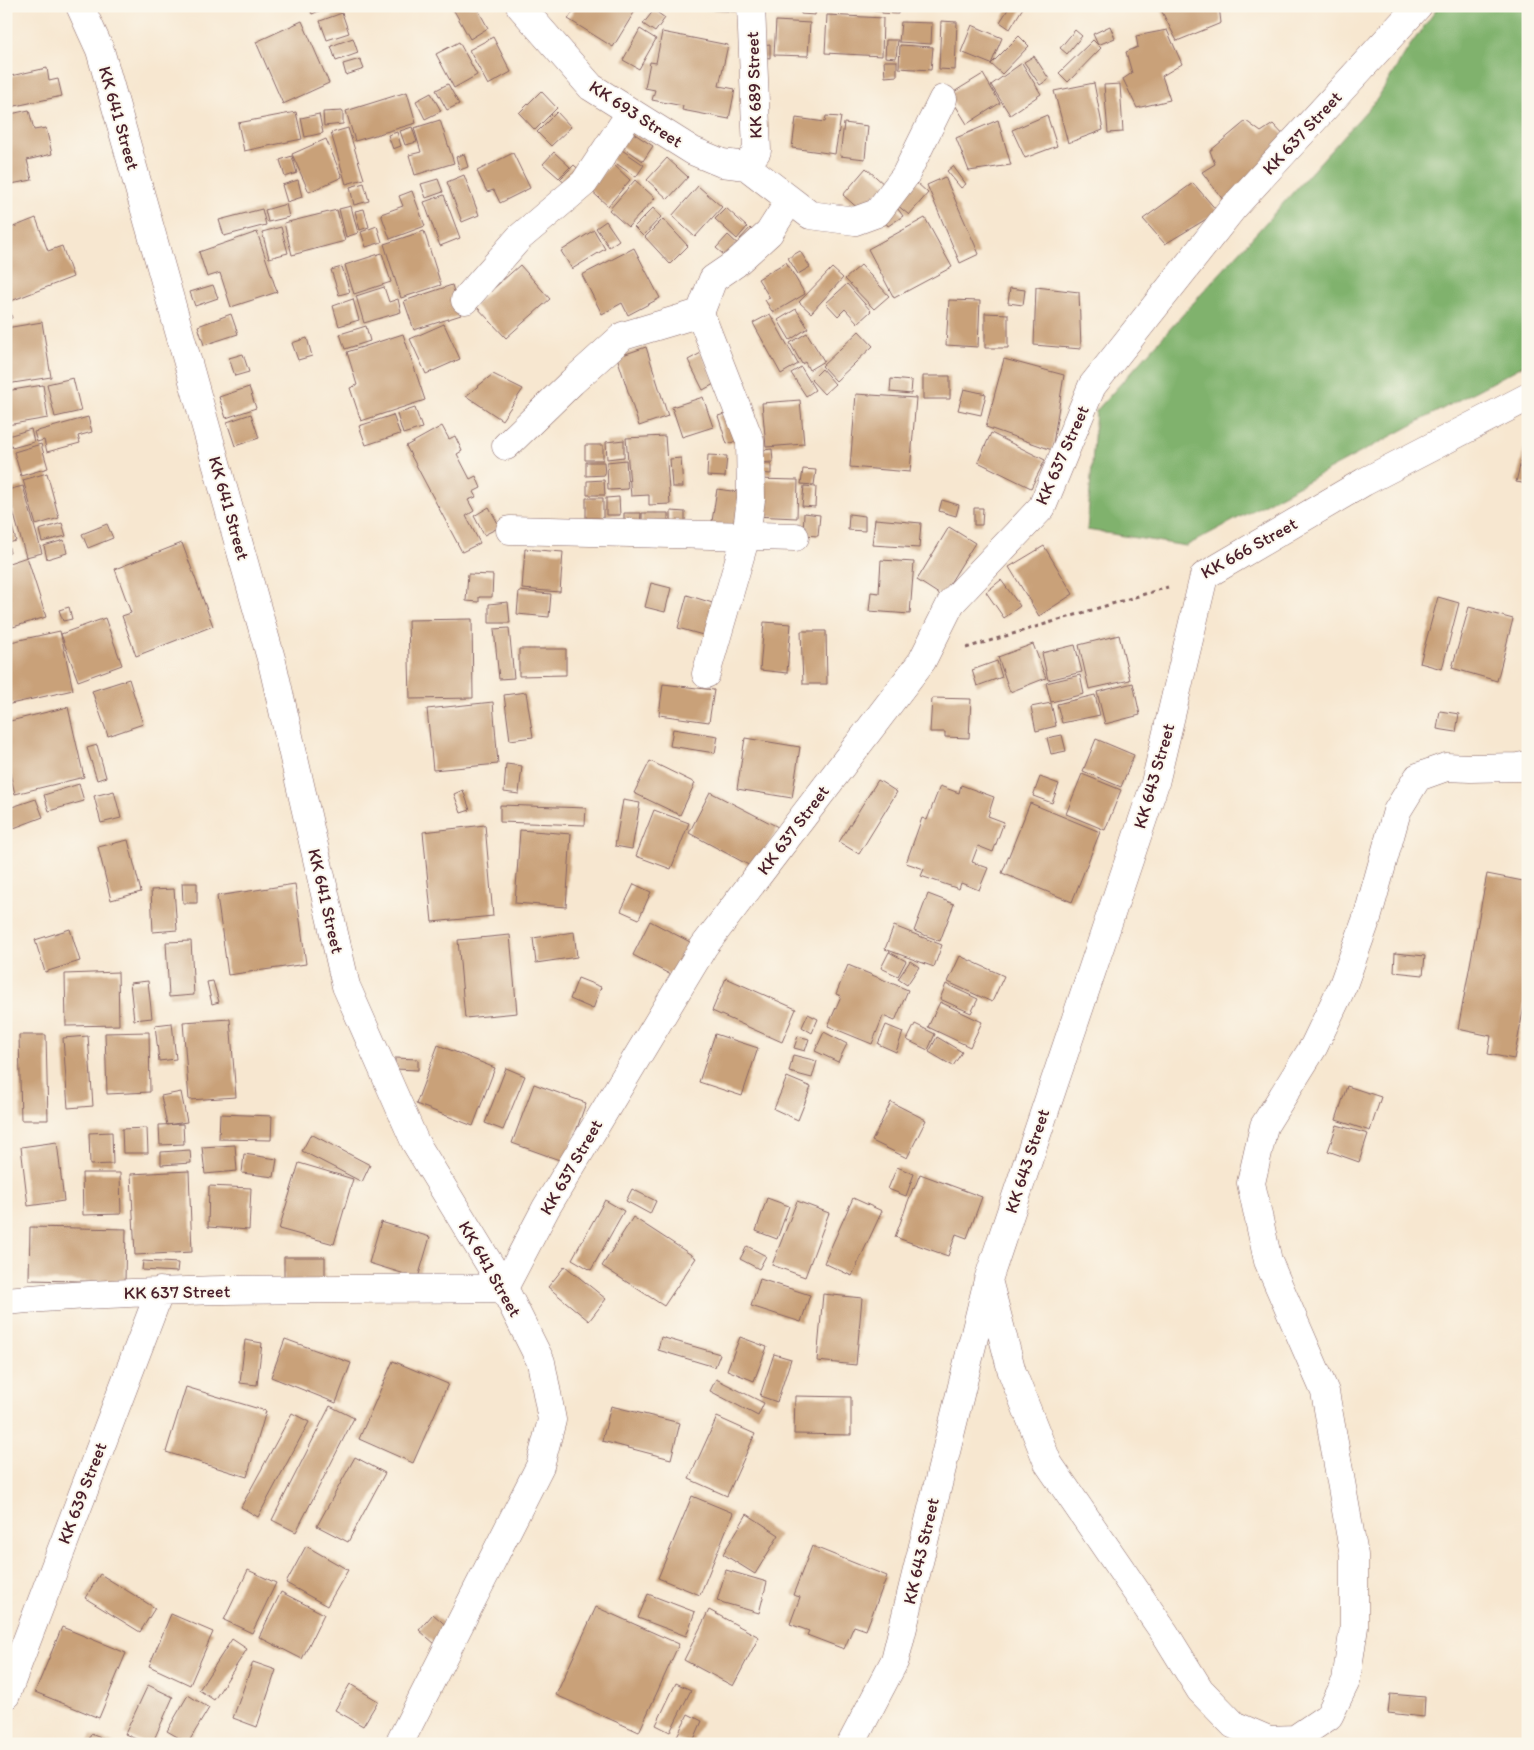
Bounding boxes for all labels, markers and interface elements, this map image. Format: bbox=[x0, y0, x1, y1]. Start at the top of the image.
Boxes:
street label: KK 689 Street bbox=[741, 31, 767, 139]
street label: KK 641 Street bbox=[94, 63, 144, 173]
street label: KK 693 Street bbox=[585, 76, 687, 153]
street label: KK 637 Street bbox=[1258, 86, 1347, 180]
street label: KK 637 Street bbox=[1030, 402, 1094, 508]
street label: KK 641 Street bbox=[204, 453, 254, 563]
street label: KK 666 Street bbox=[1197, 512, 1301, 584]
street label: KK 643 Street bbox=[1128, 721, 1180, 831]
street label: KK 637 Street bbox=[752, 781, 834, 879]
street label: KK 641 Street bbox=[303, 846, 349, 956]
street label: KK 643 Street bbox=[1000, 1106, 1054, 1216]
street label: KK 637 Street bbox=[535, 1115, 607, 1219]
street label: KK 641 Street bbox=[454, 1217, 526, 1321]
street label: KK 637 Street bbox=[123, 1280, 231, 1304]
street label: KK 639 Street bbox=[53, 1439, 112, 1547]
street label: KK 643 Street bbox=[898, 1495, 944, 1606]

